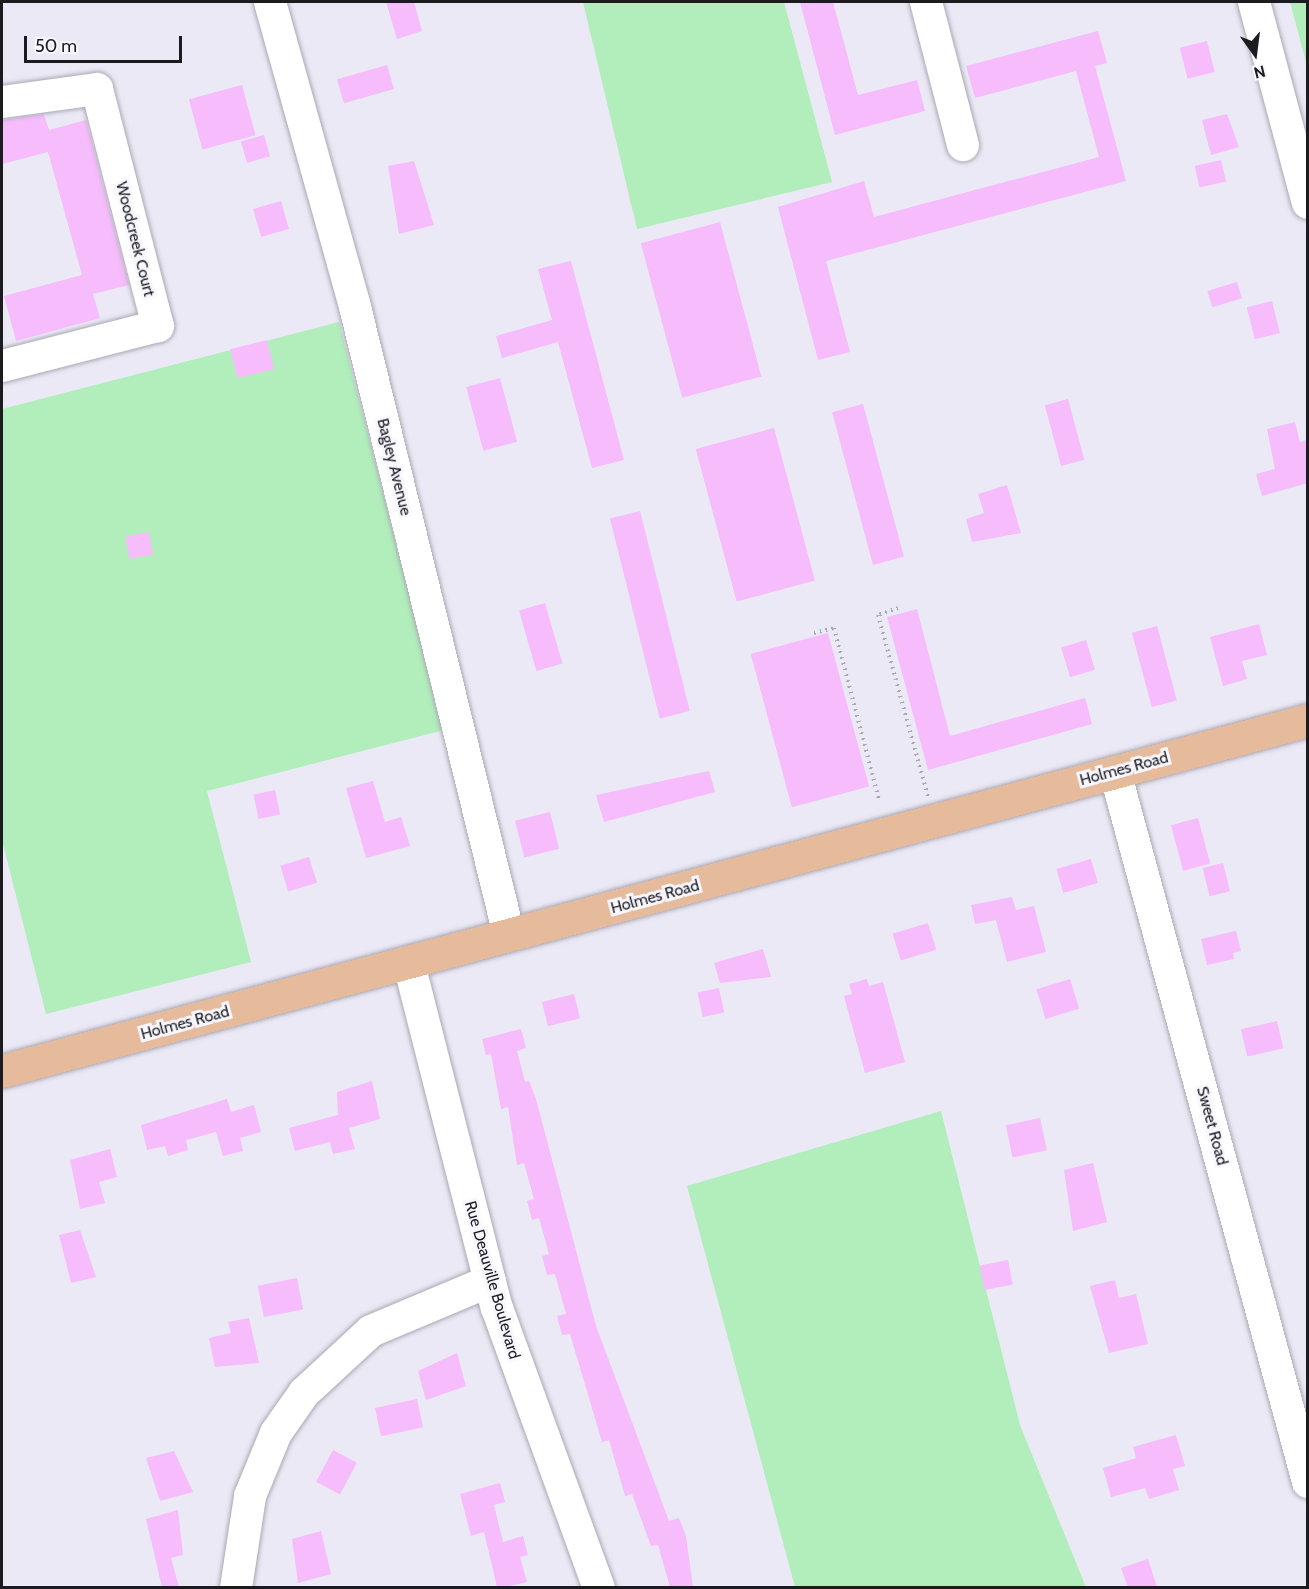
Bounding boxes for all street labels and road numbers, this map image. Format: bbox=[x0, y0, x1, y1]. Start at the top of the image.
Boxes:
street label: Woodcreek Court bbox=[111, 180, 159, 298]
street label: Bagley Avenue bbox=[373, 416, 415, 518]
street label: Holmes Road bbox=[1078, 748, 1170, 790]
street label: Holmes Road bbox=[609, 876, 701, 918]
street label: Holmes Road bbox=[139, 1002, 231, 1044]
street label: Sweet Road bbox=[1192, 1085, 1232, 1167]
street label: Rue Deauville Boulevard bbox=[460, 1199, 524, 1361]

